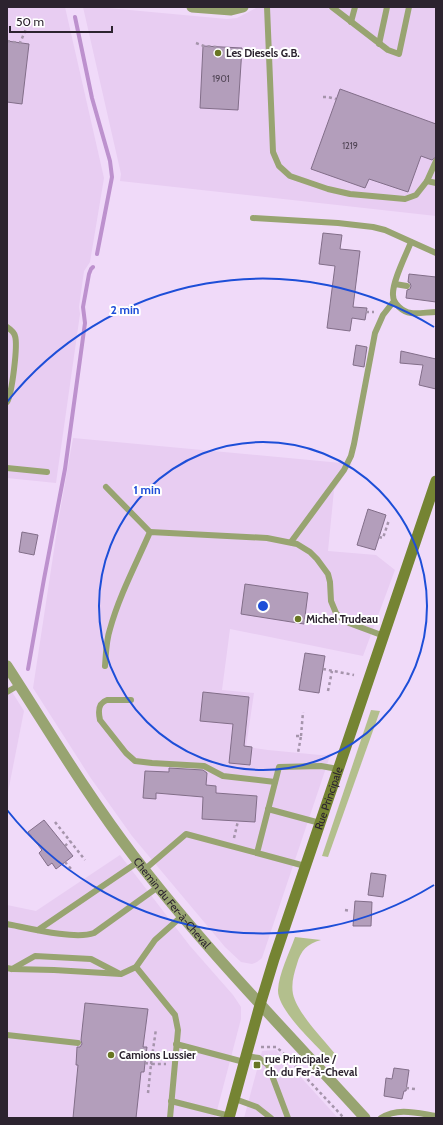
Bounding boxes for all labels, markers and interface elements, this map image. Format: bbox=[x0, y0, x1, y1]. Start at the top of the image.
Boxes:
scale bar bbox=[10, 8, 112, 34]
text: 50 m bbox=[16, 14, 44, 29]
place label: Les Diesels G.B. bbox=[226, 46, 300, 60]
marker: Les Diesels G.B. bbox=[213, 48, 223, 58]
house number: 1901 bbox=[212, 73, 230, 84]
house number: 1219 bbox=[342, 140, 358, 151]
text: 2 min bbox=[111, 302, 139, 317]
text: 1 min bbox=[133, 482, 161, 497]
centre of rings bbox=[256, 599, 270, 613]
place label: Michel Trudeau bbox=[306, 612, 378, 626]
marker: Michel Trudeau bbox=[293, 614, 303, 624]
street label: Rue Principale bbox=[311, 765, 346, 832]
street label: Chemin du Fer-à-Cheval bbox=[130, 855, 214, 952]
place label: Camions Lussier bbox=[119, 1048, 196, 1062]
marker: Camions Lussier bbox=[106, 1050, 116, 1060]
place label: rue Principale / ch. du Fer-à-Cheval bbox=[265, 1052, 357, 1079]
marker: rue Principale / ch. du Fer-à-Cheval bbox=[252, 1060, 262, 1070]

